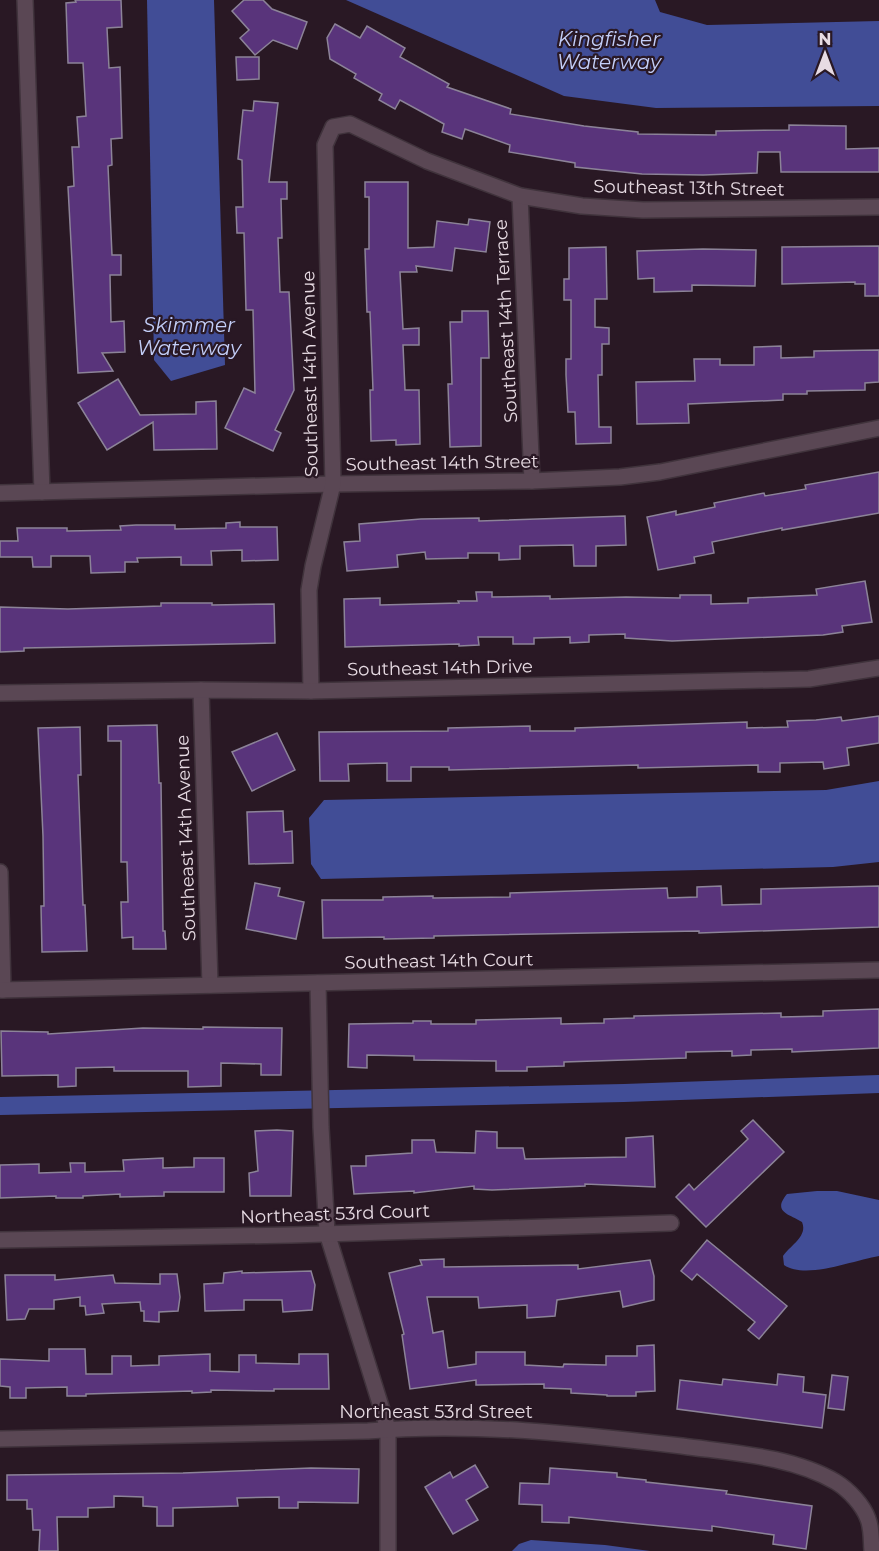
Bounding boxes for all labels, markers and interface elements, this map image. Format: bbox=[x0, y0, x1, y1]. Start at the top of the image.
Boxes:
north arrow bbox=[795, 24, 855, 84]
water label: Kingfisher Waterway bbox=[557, 27, 662, 74]
text: N bbox=[819, 30, 831, 49]
street label: Southeast 13th Street bbox=[593, 175, 785, 201]
street label: Southeast 14th Terrace bbox=[490, 219, 522, 423]
street label: Southeast 14th Avenue bbox=[297, 270, 323, 477]
water label: Skimmer Waterway bbox=[137, 313, 242, 360]
street label: Southeast 14th Street bbox=[345, 450, 539, 476]
street label: Southeast 14th Drive bbox=[347, 655, 533, 681]
street label: Southeast 14th Avenue bbox=[171, 734, 201, 942]
street label: Southeast 14th Court bbox=[344, 948, 534, 974]
street label: Northeast 53rd Court bbox=[240, 1200, 430, 1228]
street label: Northeast 53rd Street bbox=[339, 1401, 533, 1423]

